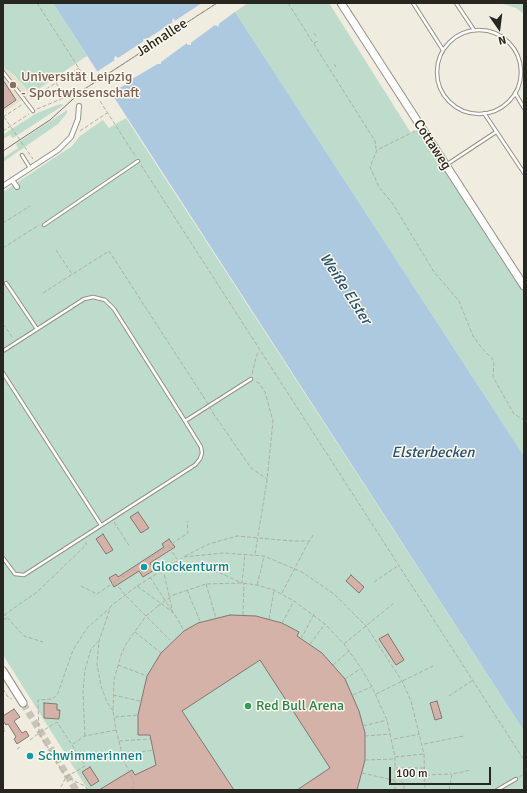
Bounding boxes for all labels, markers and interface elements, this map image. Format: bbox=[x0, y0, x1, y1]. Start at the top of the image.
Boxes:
north arrow bbox=[479, 8, 519, 48]
street label: Jahnallee bbox=[133, 15, 191, 61]
text: N bbox=[497, 33, 507, 47]
place label: Universität Leipzig - Sportwissenschaft bbox=[21, 69, 139, 102]
marker: Universität Leipzig - Sportwissenschaft bbox=[8, 80, 18, 90]
street label: Cottaweg bbox=[410, 117, 454, 173]
water label: Weiße Elster bbox=[315, 250, 375, 328]
water label: Elsterbecken bbox=[391, 444, 475, 462]
place label: Glockenturm bbox=[152, 559, 229, 575]
marker: Glockenturm bbox=[139, 562, 149, 572]
place label: Red Bull Arena bbox=[256, 698, 344, 714]
marker: Red Bull Arena bbox=[243, 701, 253, 711]
place label: Schwimmerinnen bbox=[38, 748, 142, 764]
marker: Schwimmerinnen bbox=[25, 751, 35, 761]
scale bar bbox=[391, 759, 493, 785]
text: 100 m bbox=[396, 766, 428, 781]

